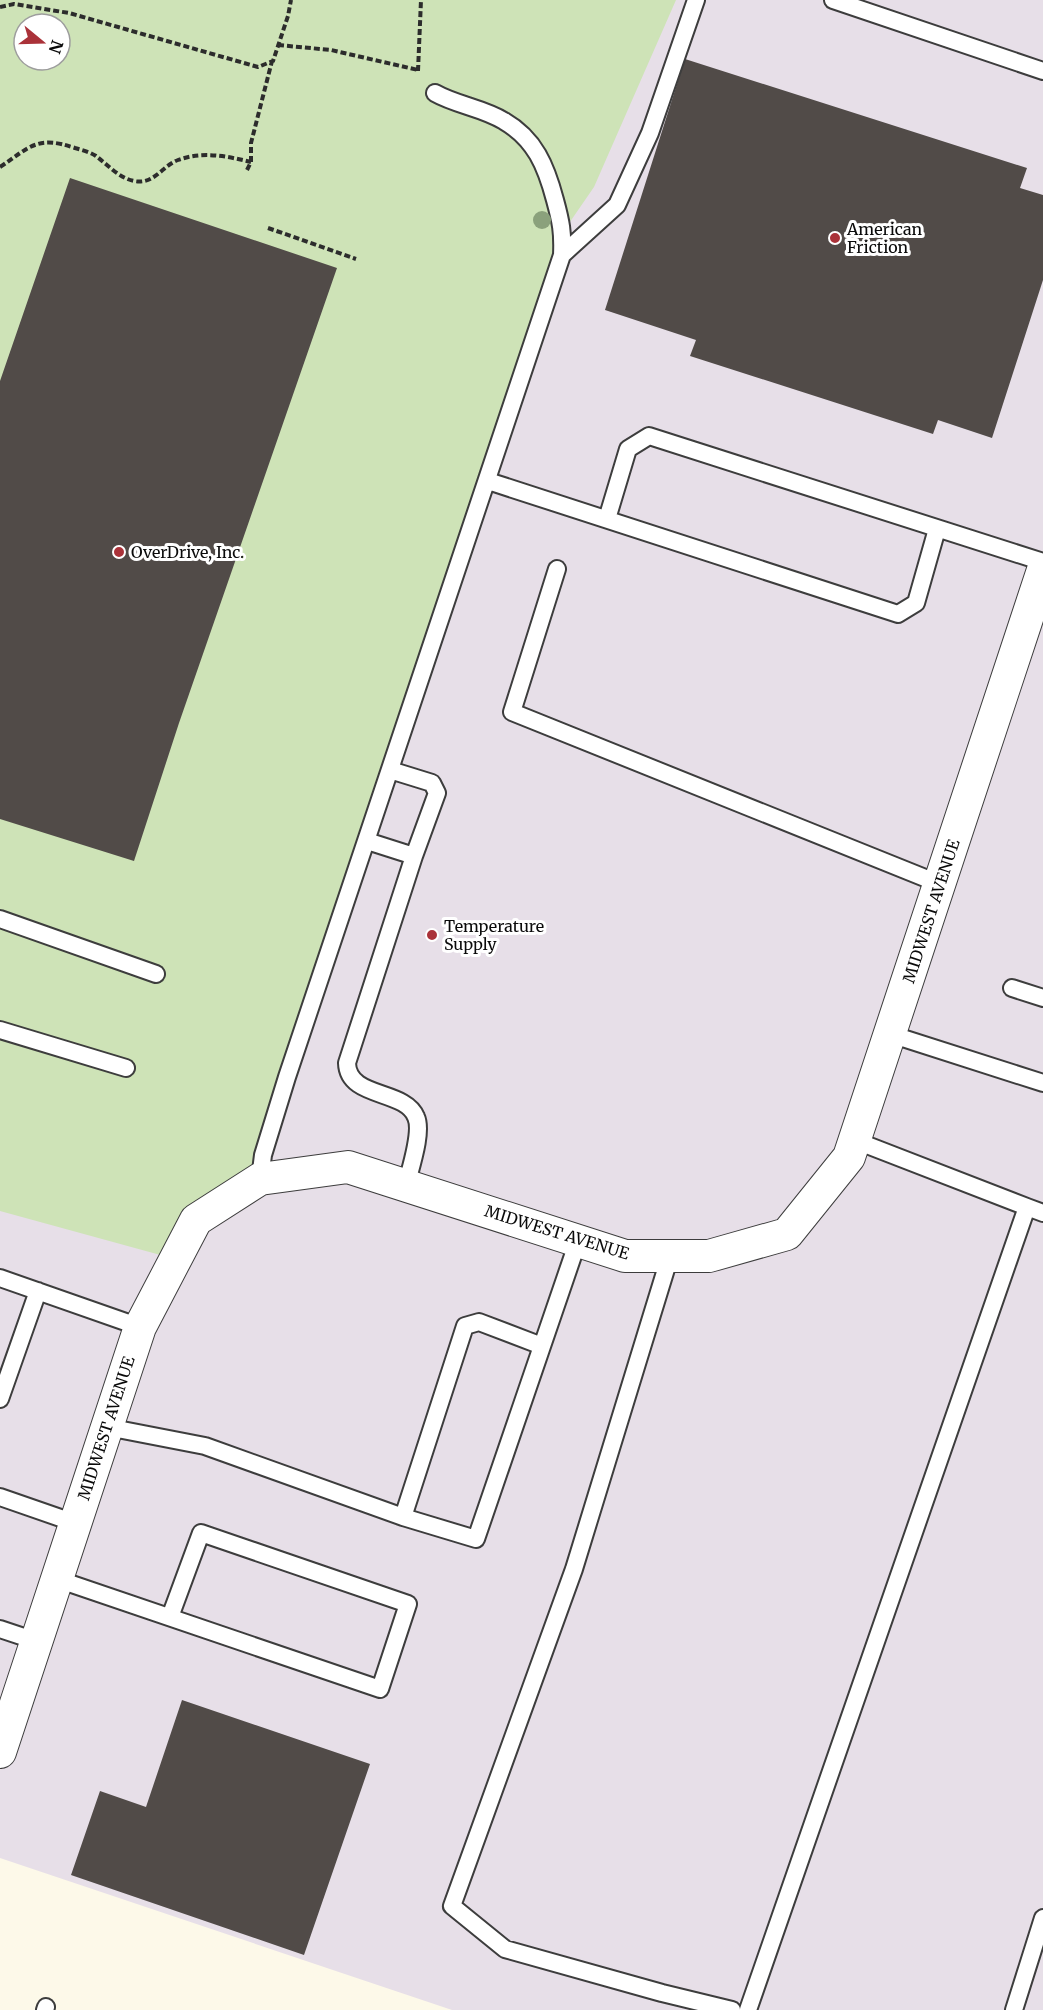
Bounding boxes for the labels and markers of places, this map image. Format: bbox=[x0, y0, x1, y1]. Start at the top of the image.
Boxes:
place label: American Friction bbox=[846, 219, 922, 257]
marker: American Friction bbox=[828, 231, 842, 245]
place label: OverDrive, Inc. bbox=[131, 542, 244, 562]
marker: OverDrive, Inc. bbox=[112, 545, 126, 559]
place label: Temperature Supply bbox=[444, 916, 544, 954]
marker: Temperature Supply bbox=[425, 928, 439, 942]

